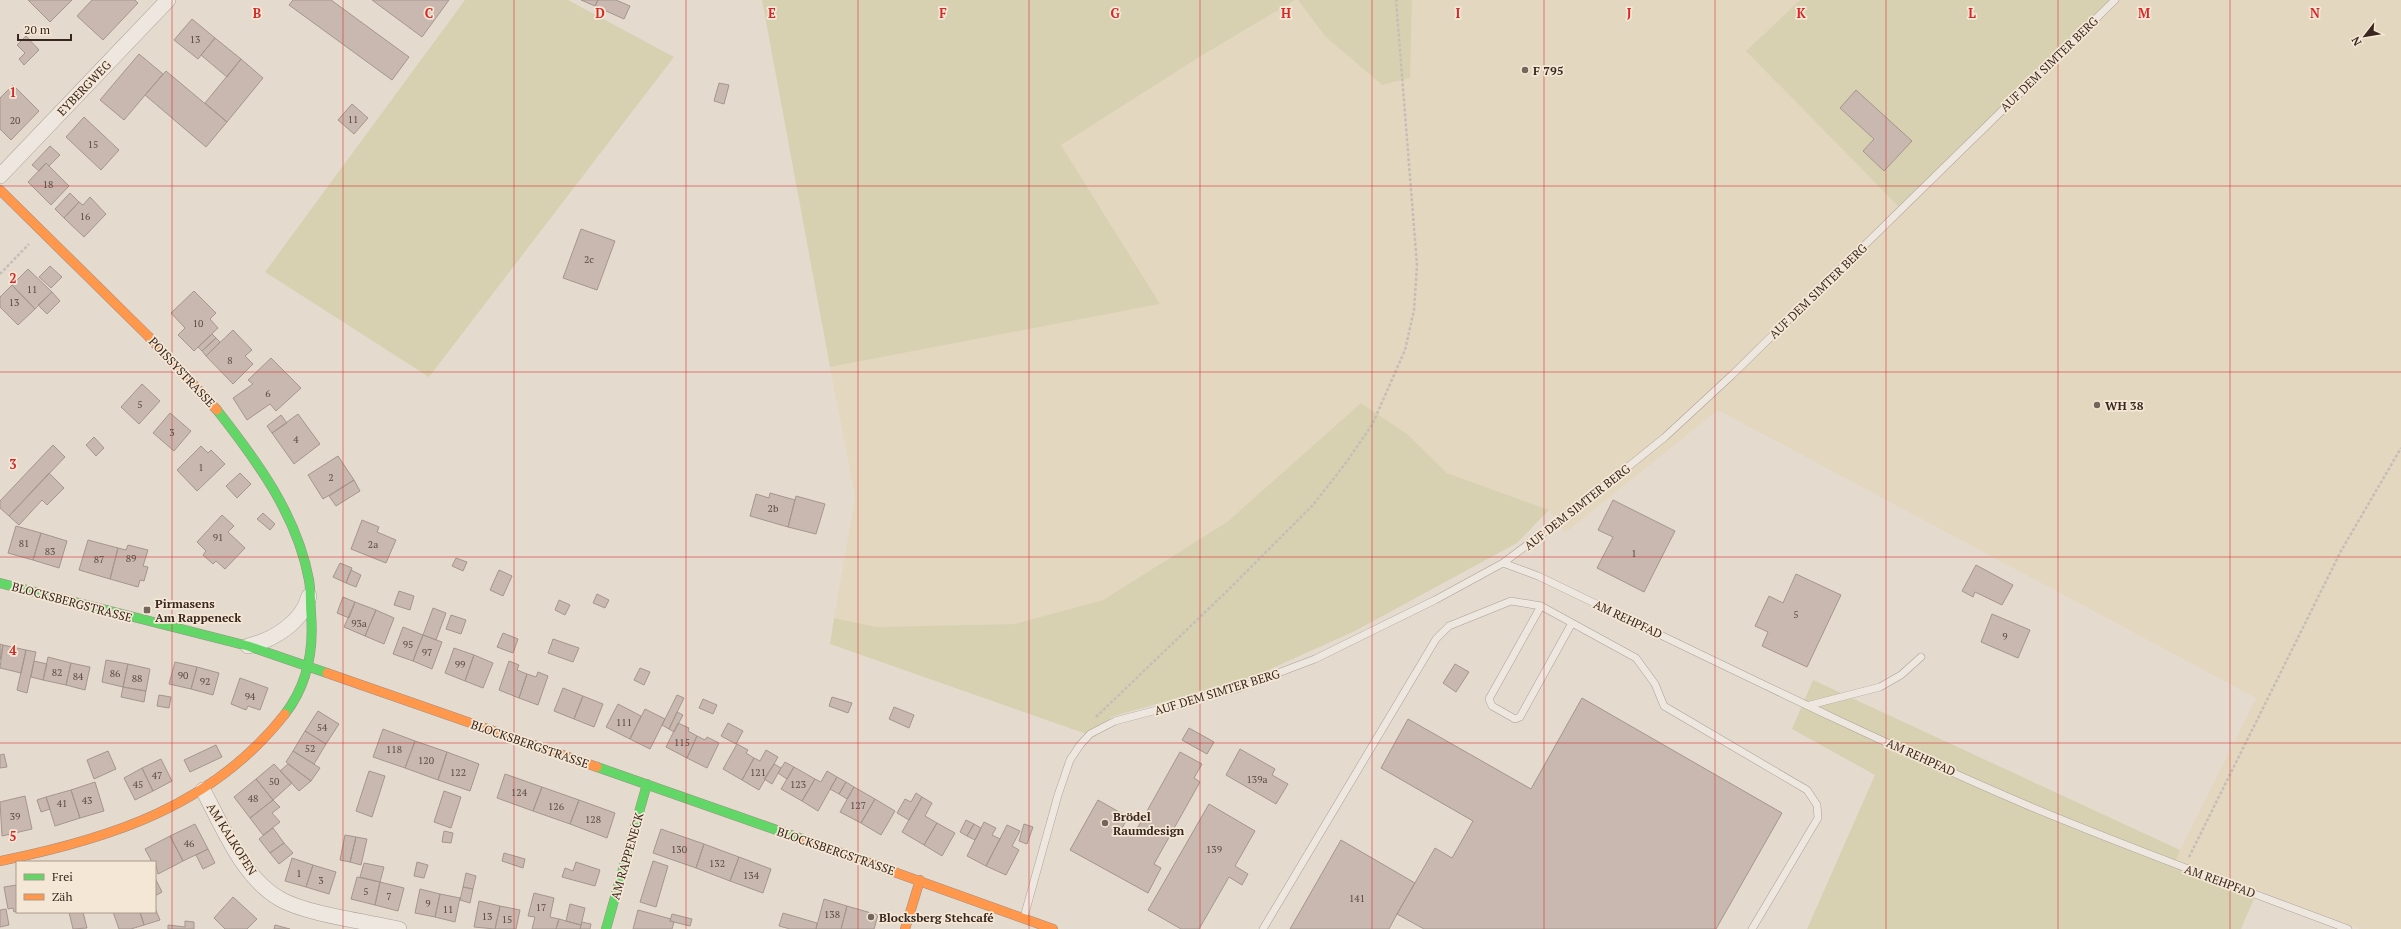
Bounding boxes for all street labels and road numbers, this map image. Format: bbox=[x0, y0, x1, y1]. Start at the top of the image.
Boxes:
street label: AUF DEM SIMTER BERG bbox=[1997, 13, 2102, 115]
street label: EYBERGWEG bbox=[54, 57, 115, 119]
street label: AUF DEM SIMTER BERG bbox=[1766, 240, 1871, 342]
street label: POISSYSTRASSE bbox=[146, 334, 218, 410]
street label: AUF DEM SIMTER BERG bbox=[1521, 460, 1634, 553]
street label: BLOCKSBERGSTRASSE bbox=[10, 579, 134, 625]
street label: AM REHPFAD bbox=[1591, 596, 1665, 642]
street label: AUF DEM SIMTER BERG bbox=[1152, 666, 1282, 718]
street label: BLOCKSBERGSTRASSE bbox=[469, 717, 591, 771]
street label: AM REHPFAD bbox=[1884, 735, 1958, 779]
street label: AM KALKOFEN bbox=[204, 800, 260, 878]
street label: AM RAPPENECK bbox=[607, 810, 647, 901]
street label: BLOCKSBERGSTRASSE bbox=[775, 824, 897, 878]
street label: AM REHPFAD bbox=[2182, 861, 2258, 901]

